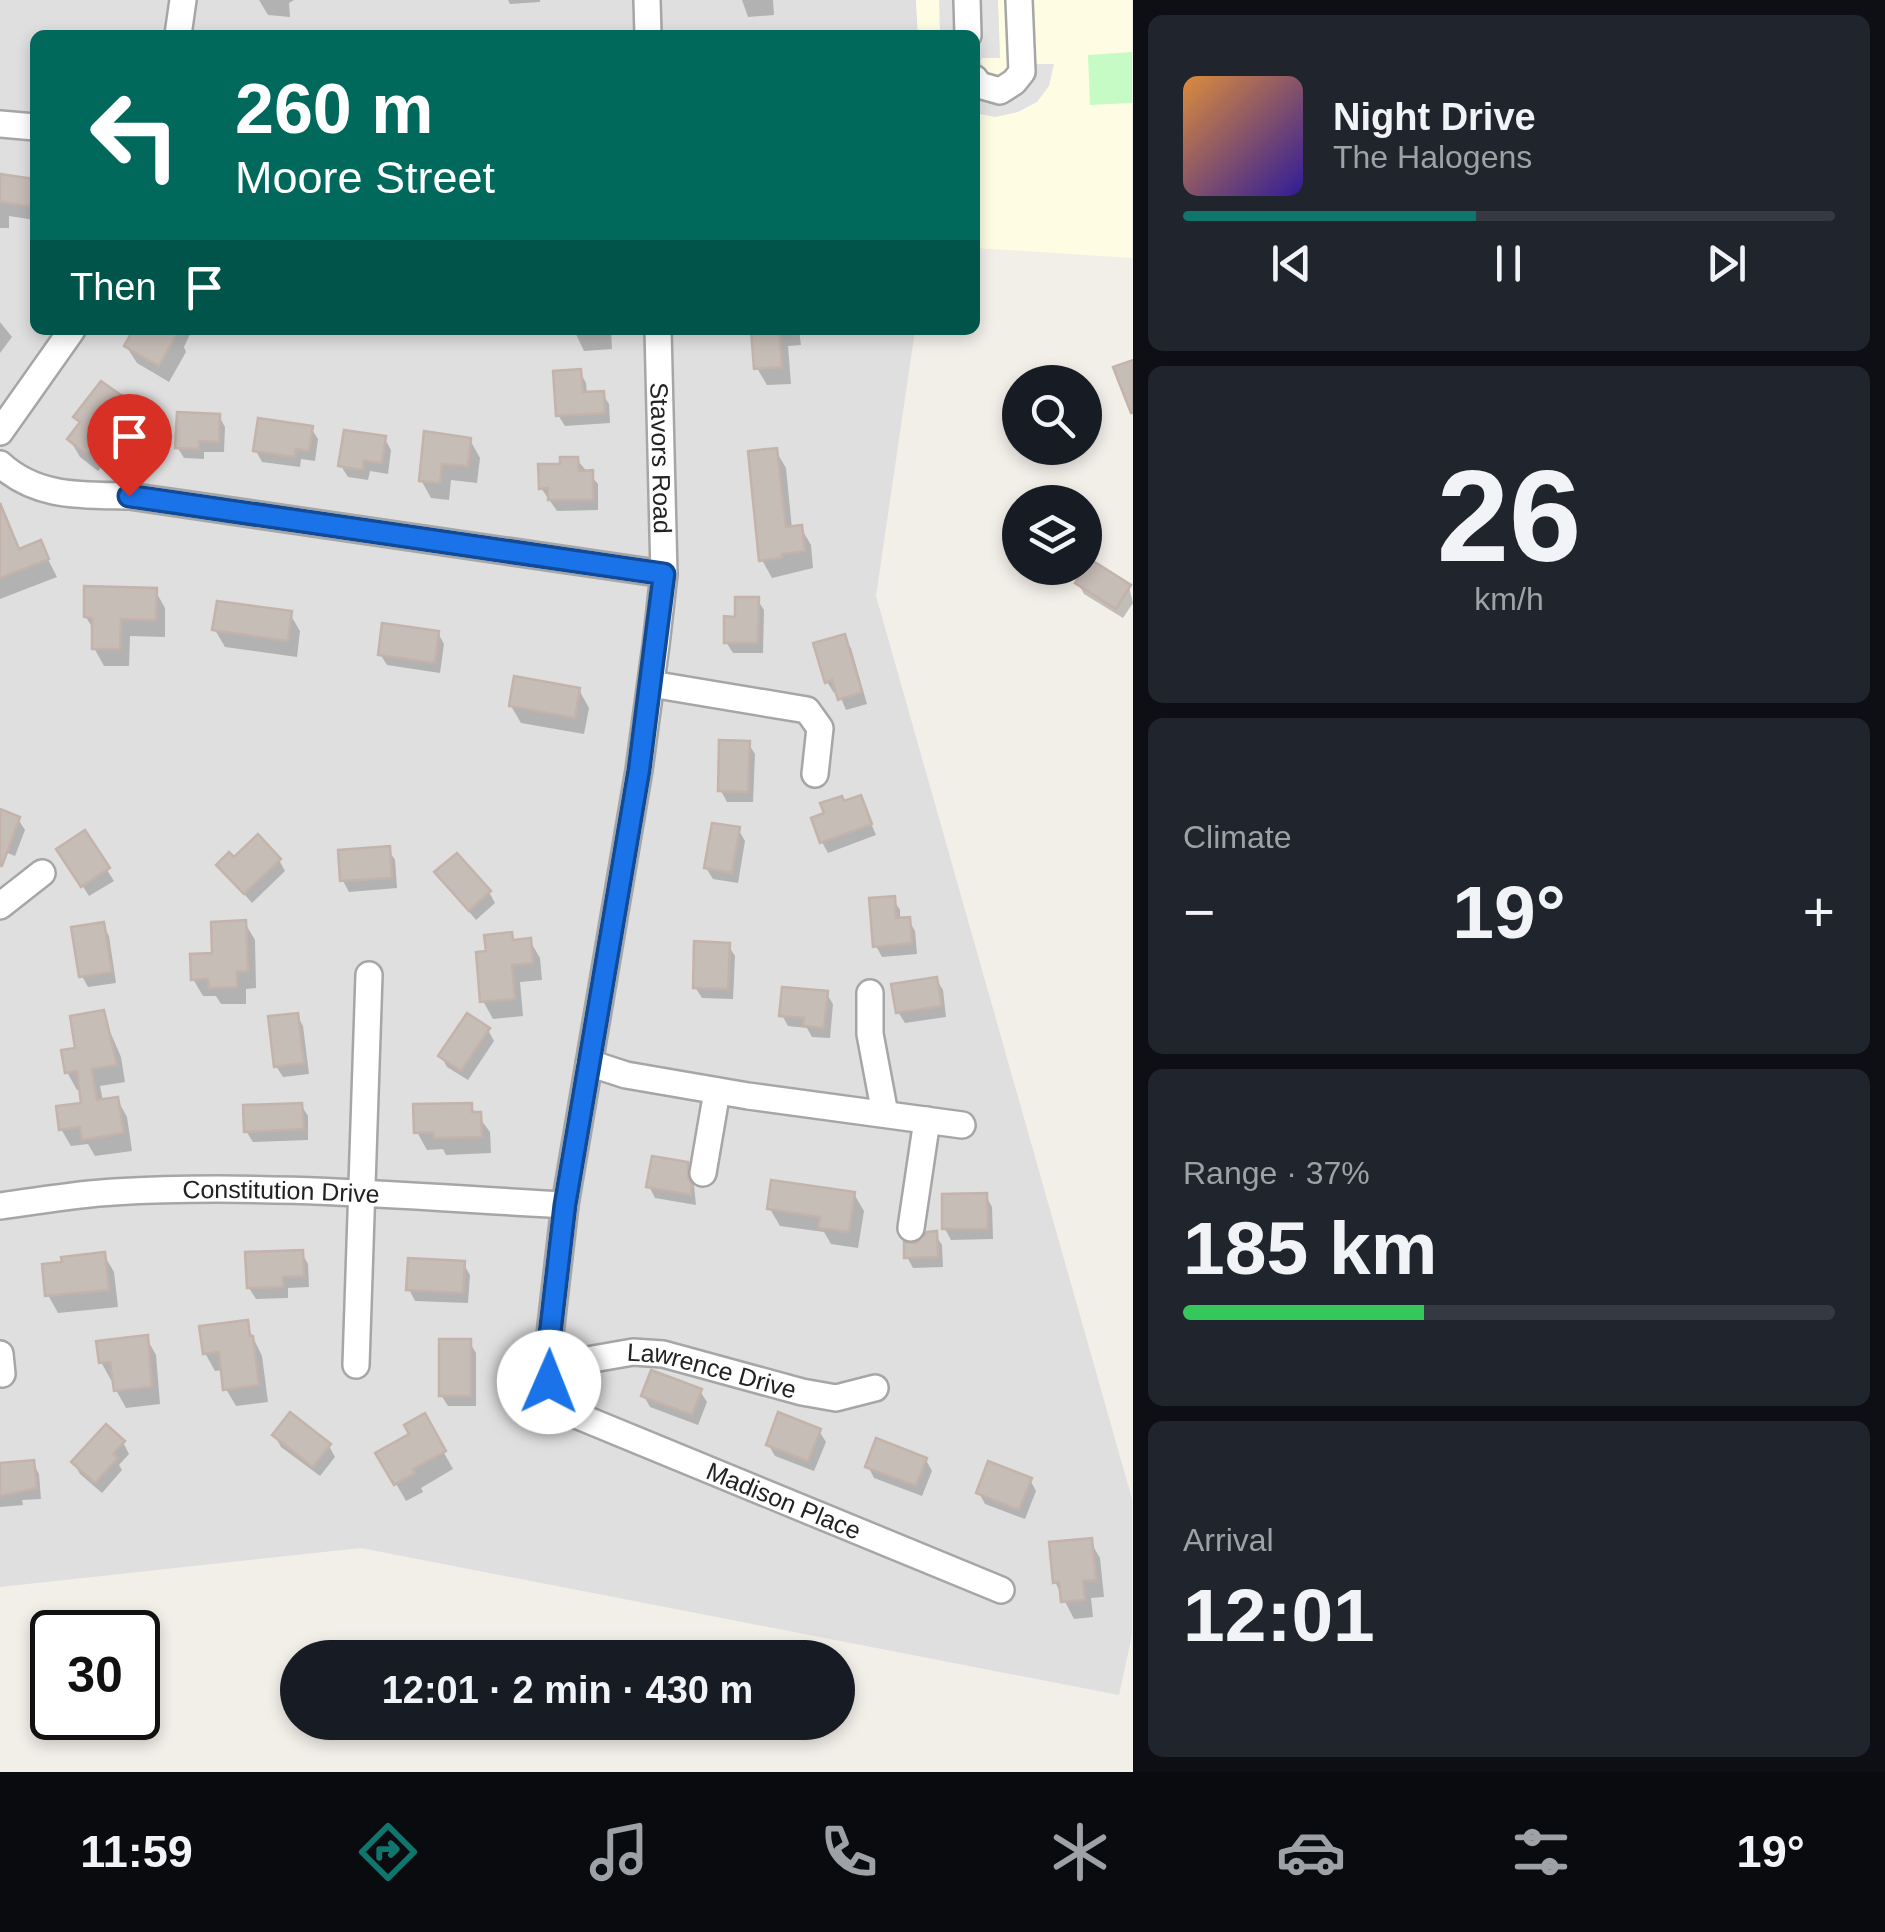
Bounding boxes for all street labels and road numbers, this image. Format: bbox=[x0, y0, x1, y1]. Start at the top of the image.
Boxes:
street label: Stavors Road bbox=[645, 382, 677, 534]
street label: Constitution Drive bbox=[182, 1175, 380, 1208]
street label: Lawrence Drive bbox=[626, 1338, 799, 1404]
street label: Madison Place bbox=[703, 1456, 865, 1545]

